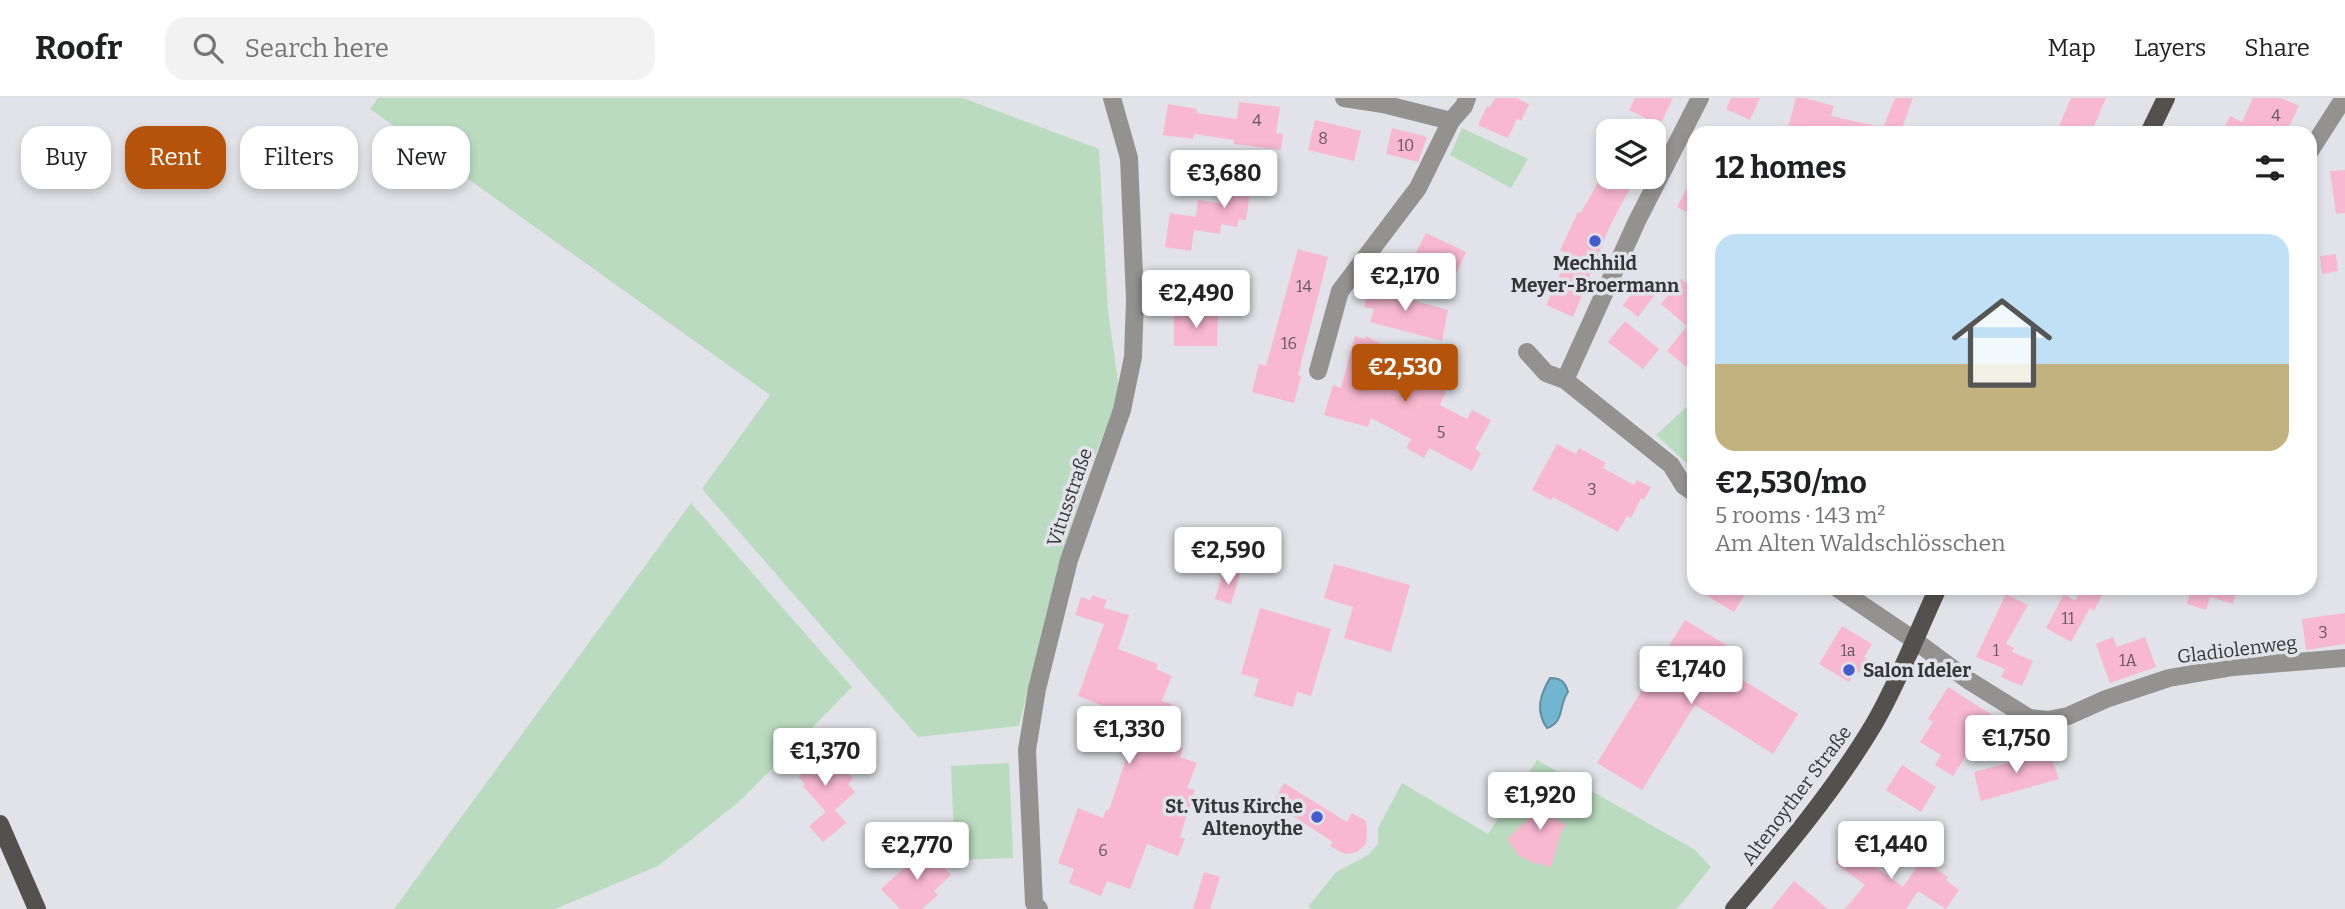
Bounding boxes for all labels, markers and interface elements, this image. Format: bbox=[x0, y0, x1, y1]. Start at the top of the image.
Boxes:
search box bbox=[165, 17, 655, 80]
text: Roofr bbox=[35, 28, 123, 68]
icon: search bbox=[189, 29, 227, 67]
text: Search here bbox=[245, 33, 389, 64]
text: Map bbox=[2048, 34, 2096, 62]
text: Layers bbox=[2134, 34, 2206, 62]
text: Share bbox=[2244, 34, 2310, 62]
house number: 4 bbox=[2271, 106, 2281, 125]
house number: 4 bbox=[1252, 111, 1262, 130]
map controls bbox=[1596, 119, 1666, 189]
button: layers bbox=[1596, 119, 1666, 189]
chip: Buy bbox=[21, 126, 111, 189]
chip: Rent bbox=[125, 126, 226, 189]
chip: Filters bbox=[240, 126, 358, 189]
chip: New bbox=[372, 126, 470, 189]
house number: 8 bbox=[1318, 129, 1328, 148]
house number: 10 bbox=[1398, 136, 1414, 155]
icon: filters bbox=[2251, 149, 2289, 187]
pin: €3,680 bbox=[1167, 150, 1281, 210]
text: 12 homes bbox=[1715, 150, 1846, 186]
text: €3,680 bbox=[1186, 159, 1262, 187]
marker: Mechhild Meyer-Broermann bbox=[1587, 233, 1603, 249]
place label: Mechhild Meyer-Broermann bbox=[1511, 252, 1680, 297]
pin: €2,170 bbox=[1348, 254, 1462, 313]
text: €2,170 bbox=[1370, 262, 1440, 290]
pin: €2,490 bbox=[1139, 271, 1253, 330]
house number: 14 bbox=[1296, 277, 1313, 296]
text: €2,490 bbox=[1158, 279, 1234, 307]
icon: home bbox=[1939, 280, 2065, 406]
house number: 16 bbox=[1281, 334, 1297, 353]
pin: €2,530 bbox=[1348, 344, 1462, 404]
text: €2,530 bbox=[1368, 353, 1442, 381]
house number: 5 bbox=[1437, 423, 1445, 442]
street label: Vitusstraße bbox=[1042, 445, 1097, 549]
text: €2,530/mo bbox=[1715, 465, 1867, 501]
house number: 3 bbox=[1587, 480, 1597, 499]
text: 5 rooms · 143 m² bbox=[1715, 501, 1886, 529]
pin: €2,590 bbox=[1171, 528, 1285, 587]
text: Am Alten Waldschlösschen bbox=[1715, 529, 2006, 557]
text: €2,590 bbox=[1191, 536, 1265, 564]
house number: 11 bbox=[2062, 609, 2075, 628]
house number: 3 bbox=[2318, 623, 2328, 642]
street label: Gladiolenweg bbox=[2176, 631, 2299, 668]
house number: 1a bbox=[1840, 641, 1856, 660]
house number: 1 bbox=[1993, 641, 2000, 660]
pin: €1,740 bbox=[1634, 646, 1748, 706]
house number: 1A bbox=[2119, 651, 2138, 670]
text: €1,740 bbox=[1656, 655, 1726, 683]
place label: Salon Ideler bbox=[1863, 659, 1971, 682]
marker: Salon Ideler bbox=[1841, 662, 1857, 678]
pin: €1,330 bbox=[1072, 706, 1186, 766]
text: €1,330 bbox=[1093, 715, 1165, 743]
pin: €1,750 bbox=[1959, 716, 2073, 775]
street label: Altenoyther Straße bbox=[1737, 721, 1856, 869]
text: €1,750 bbox=[1981, 724, 2051, 752]
pin: €1,370 bbox=[768, 728, 882, 788]
text: €1,370 bbox=[789, 737, 861, 765]
pin: €1,920 bbox=[1483, 772, 1597, 832]
text: €1,920 bbox=[1504, 781, 1576, 809]
place label: St. Vitus Kirche Altenoythe bbox=[1165, 795, 1303, 840]
marker: St. Vitus Kirche Altenoythe bbox=[1309, 809, 1325, 825]
pin: €2,770 bbox=[860, 822, 974, 882]
pin: €1,440 bbox=[1834, 822, 1948, 881]
text: €1,440 bbox=[1854, 830, 1928, 858]
text: €2,770 bbox=[881, 831, 953, 859]
house number: 6 bbox=[1098, 841, 1108, 860]

